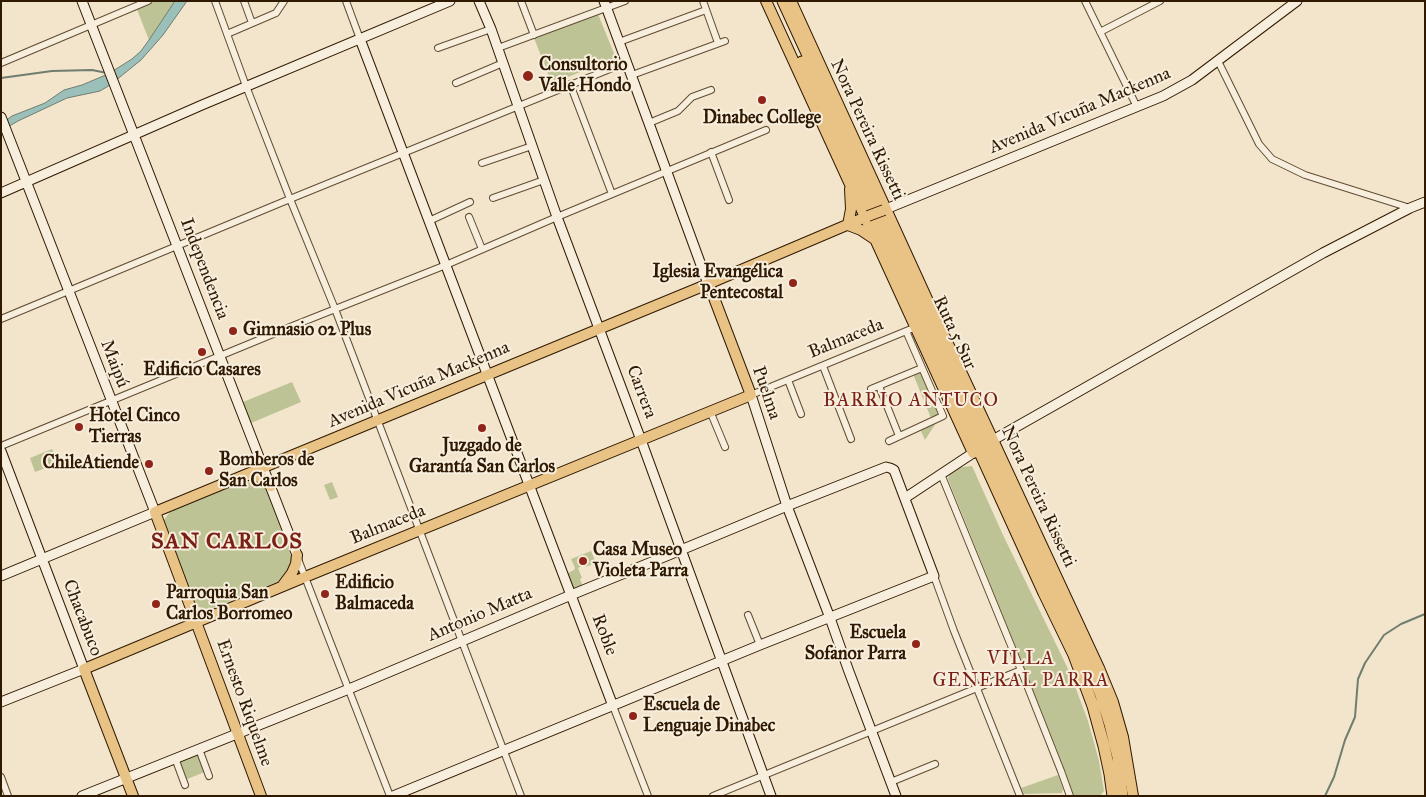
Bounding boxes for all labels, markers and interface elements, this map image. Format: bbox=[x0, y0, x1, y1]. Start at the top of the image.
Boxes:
place label: Consultorio Valle Hondo bbox=[539, 55, 631, 98]
street label: Nora Pereira Rissetti bbox=[825, 56, 909, 204]
street label: Avenida Vicuña Mackenna bbox=[986, 63, 1174, 159]
marker: Consultorio Valle Hondo bbox=[521, 69, 535, 83]
marker: Dinabec College bbox=[756, 94, 768, 106]
place label: Dinabec College bbox=[703, 108, 821, 130]
street label: Independencia bbox=[175, 215, 233, 323]
place label: Iglesia Evangélica Pentecostal bbox=[652, 262, 783, 304]
marker: Iglesia Evangélica Pentecostal bbox=[787, 277, 799, 289]
street label: Ruta 5 Sur bbox=[928, 293, 980, 373]
street label: Balmaceda bbox=[805, 314, 887, 364]
place label: Gimnasio o2 Plus bbox=[243, 320, 371, 342]
marker: Gimnasio o2 Plus bbox=[227, 325, 239, 337]
street label: Maipú bbox=[95, 337, 133, 391]
street label: Avenida Vicuña Mackenna bbox=[325, 337, 513, 433]
marker: Edificio Casares bbox=[196, 346, 208, 358]
place label: Edificio Casares bbox=[143, 360, 261, 382]
street label: Carrera bbox=[621, 362, 661, 422]
street label: Puelma bbox=[747, 363, 785, 423]
district label: BARRIO ANTUCO bbox=[821, 390, 1001, 412]
place label: Hotel Cinco Tierras bbox=[89, 406, 180, 448]
marker: Hotel Cinco Tierras bbox=[73, 421, 85, 433]
marker: Juzgado de Garantía San Carlos bbox=[476, 422, 488, 434]
street label: Nora Pereira Rissetti bbox=[996, 423, 1080, 571]
place label: Juzgado de Garantía San Carlos bbox=[409, 436, 555, 478]
place label: Bomberos de San Carlos bbox=[219, 450, 314, 492]
place label: ChileAtiende bbox=[42, 453, 139, 475]
marker: ChileAtiende bbox=[143, 458, 155, 470]
marker: Bomberos de San Carlos bbox=[203, 465, 215, 477]
street label: Balmaceda bbox=[347, 500, 429, 550]
district label: SAN CARLOS bbox=[150, 530, 304, 556]
place label: Casa Museo Violeta Parra bbox=[593, 540, 688, 582]
marker: Casa Museo Violeta Parra bbox=[577, 555, 589, 567]
place label: Edificio Balmaceda bbox=[335, 573, 414, 616]
street label: Chacabuco bbox=[58, 577, 106, 659]
place label: Parroquia San Carlos Borromeo bbox=[166, 583, 292, 626]
street label: Antonio Matta bbox=[424, 583, 536, 647]
marker: Edificio Balmaceda bbox=[319, 588, 331, 600]
marker: Parroquia San Carlos Borromeo bbox=[150, 598, 162, 610]
street label: Roble bbox=[586, 611, 622, 659]
place label: Escuela Sofanor Parra bbox=[805, 623, 906, 666]
street label: Ernesto Riquelme bbox=[211, 637, 277, 769]
marker: Escuela Sofanor Parra bbox=[910, 638, 922, 650]
district label: VILLA GENERAL PARRA bbox=[931, 648, 1111, 692]
place label: Escuela de Lenguaje Dinabec bbox=[643, 695, 775, 738]
marker: Escuela de Lenguaje Dinabec bbox=[627, 710, 639, 722]

